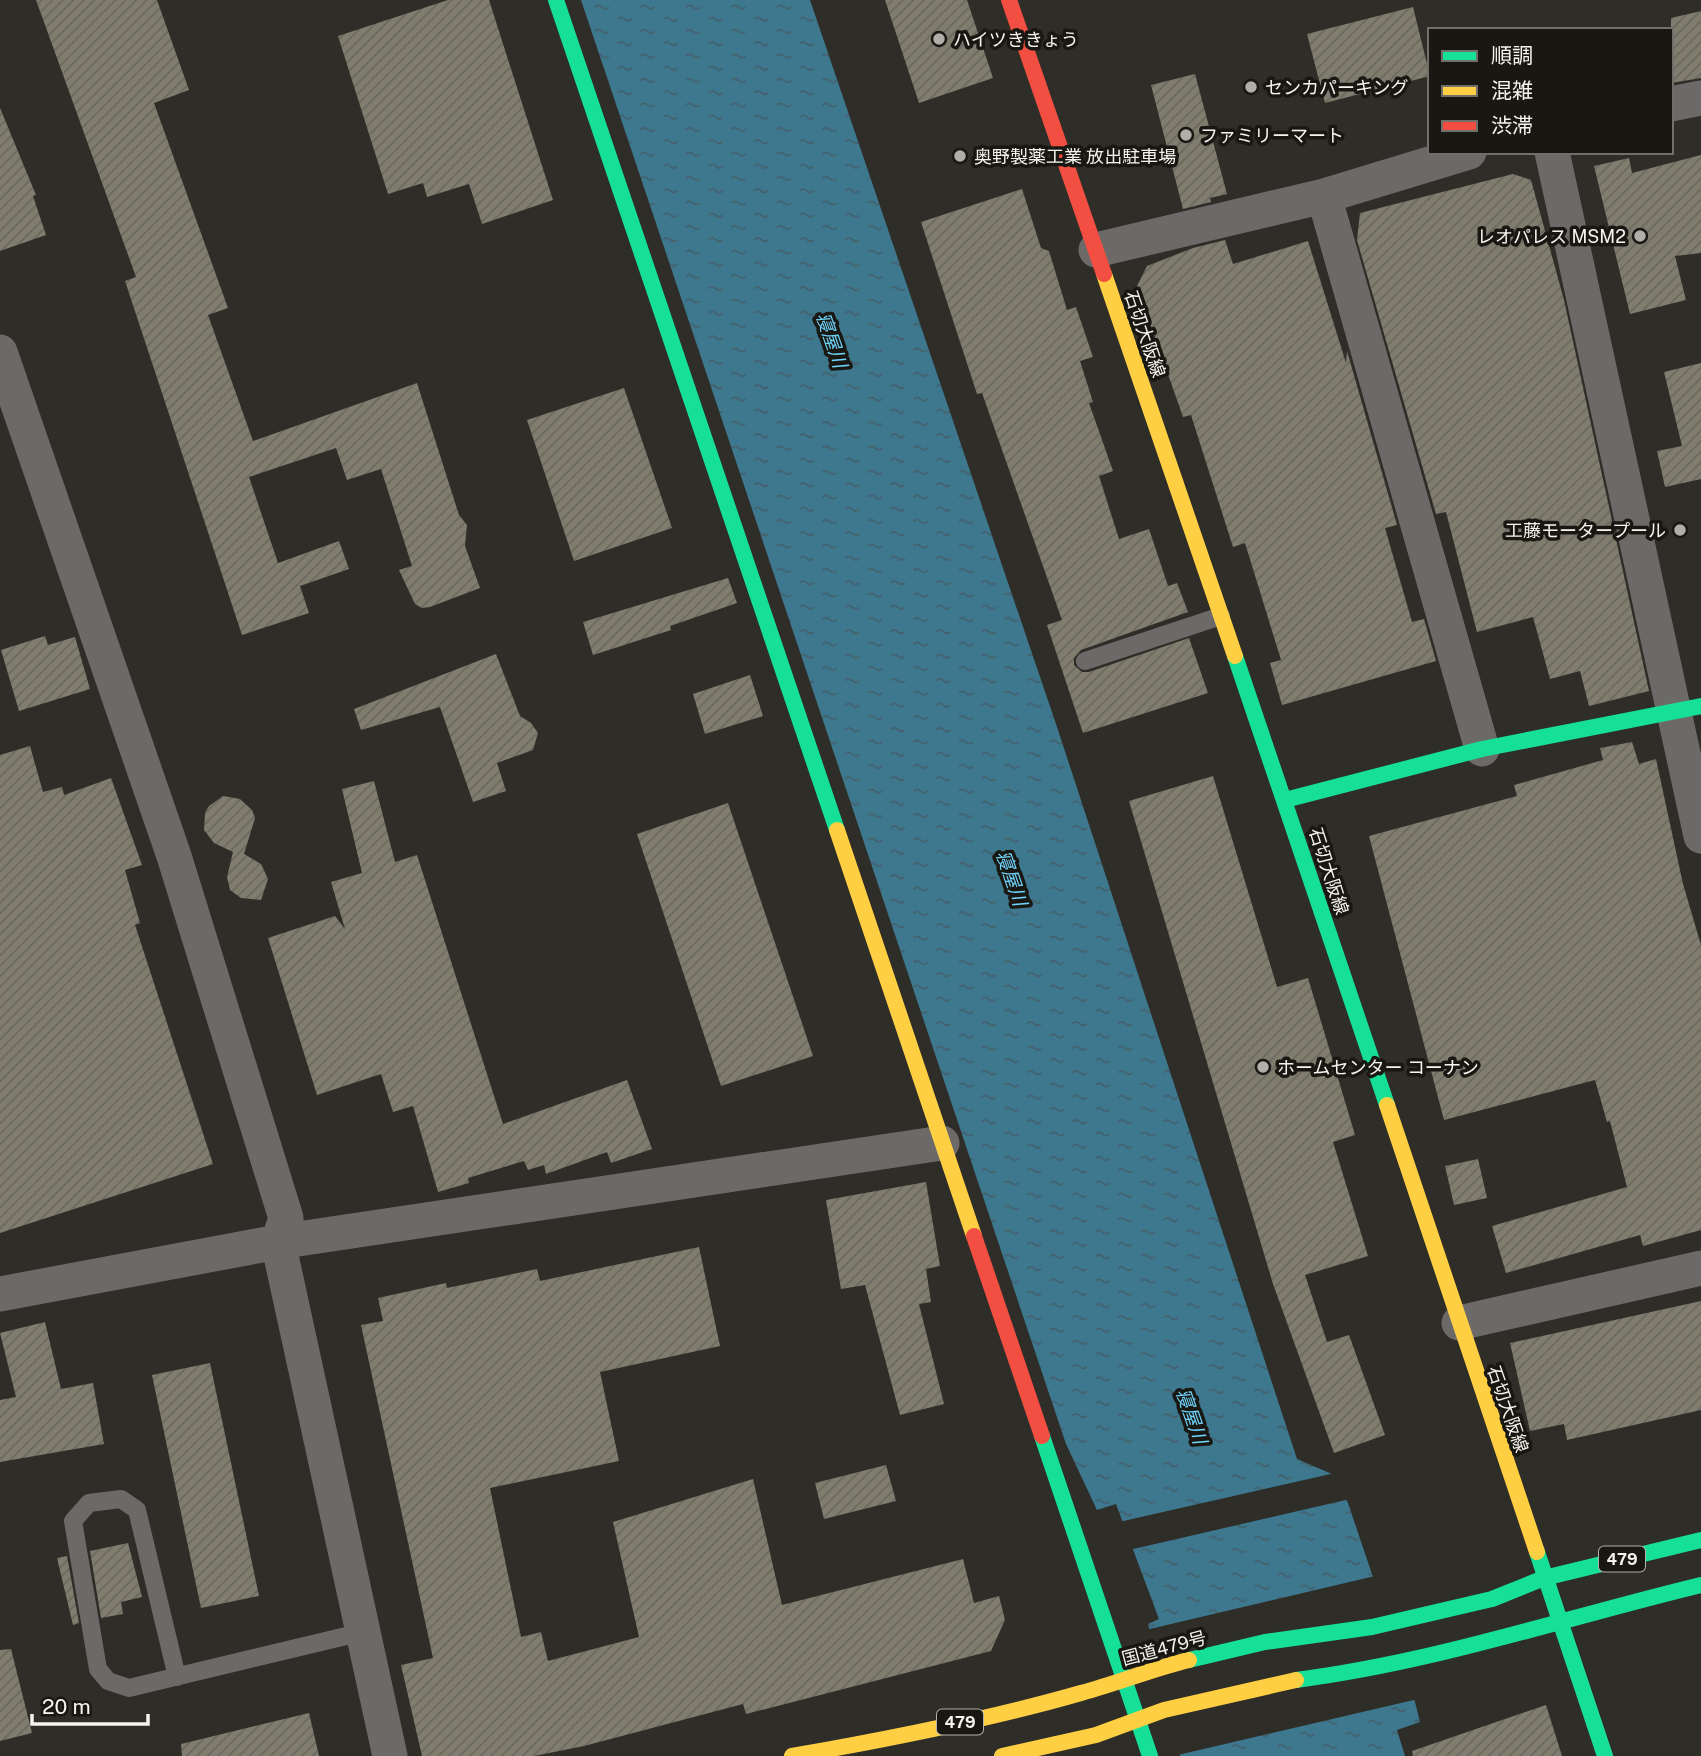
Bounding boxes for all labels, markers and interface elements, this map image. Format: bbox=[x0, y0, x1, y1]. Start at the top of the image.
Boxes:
legend bbox=[1428, 28, 1673, 154]
place label: ハイツききょう bbox=[953, 29, 1079, 50]
marker: ハイツききょう bbox=[931, 31, 947, 47]
text: 順調 bbox=[1491, 43, 1533, 68]
place label: センカパーキング bbox=[1265, 77, 1408, 98]
text: 混雑 bbox=[1491, 78, 1533, 103]
marker: センカパーキング bbox=[1243, 79, 1259, 95]
text: 渋滞 bbox=[1491, 113, 1533, 138]
place label: ファミリーマート bbox=[1200, 125, 1344, 146]
marker: ファミリーマート bbox=[1178, 127, 1194, 143]
place label: 奥野製薬工業 放出駐車場 bbox=[974, 146, 1176, 167]
marker: 奥野製薬工業 放出駐車場 bbox=[952, 148, 968, 164]
place label: レオパレス MSM2 bbox=[1477, 226, 1626, 247]
marker: レオパレス MSM2 bbox=[1632, 228, 1648, 244]
street label: 石切大阪線 bbox=[1120, 288, 1170, 380]
water label: 寝屋川 bbox=[812, 309, 852, 372]
place label: 工藤モータープール bbox=[1505, 520, 1666, 541]
marker: 工藤モータープール bbox=[1672, 522, 1688, 538]
street label: 石切大阪線 bbox=[1305, 825, 1353, 917]
water label: 寝屋川 bbox=[992, 847, 1032, 910]
place label: ホームセンター コーナン bbox=[1277, 1057, 1479, 1078]
marker: ホームセンター コーナン bbox=[1255, 1059, 1271, 1075]
street label: 石切大阪線 bbox=[1483, 1363, 1533, 1455]
water label: 寝屋川 bbox=[1172, 1385, 1212, 1448]
road number: 479 bbox=[1599, 1546, 1645, 1572]
street label: 国道479号 bbox=[1119, 1627, 1209, 1669]
scale bar bbox=[32, 1682, 147, 1726]
text: 20 m bbox=[42, 1694, 91, 1719]
road number: 479 bbox=[937, 1710, 983, 1734]

